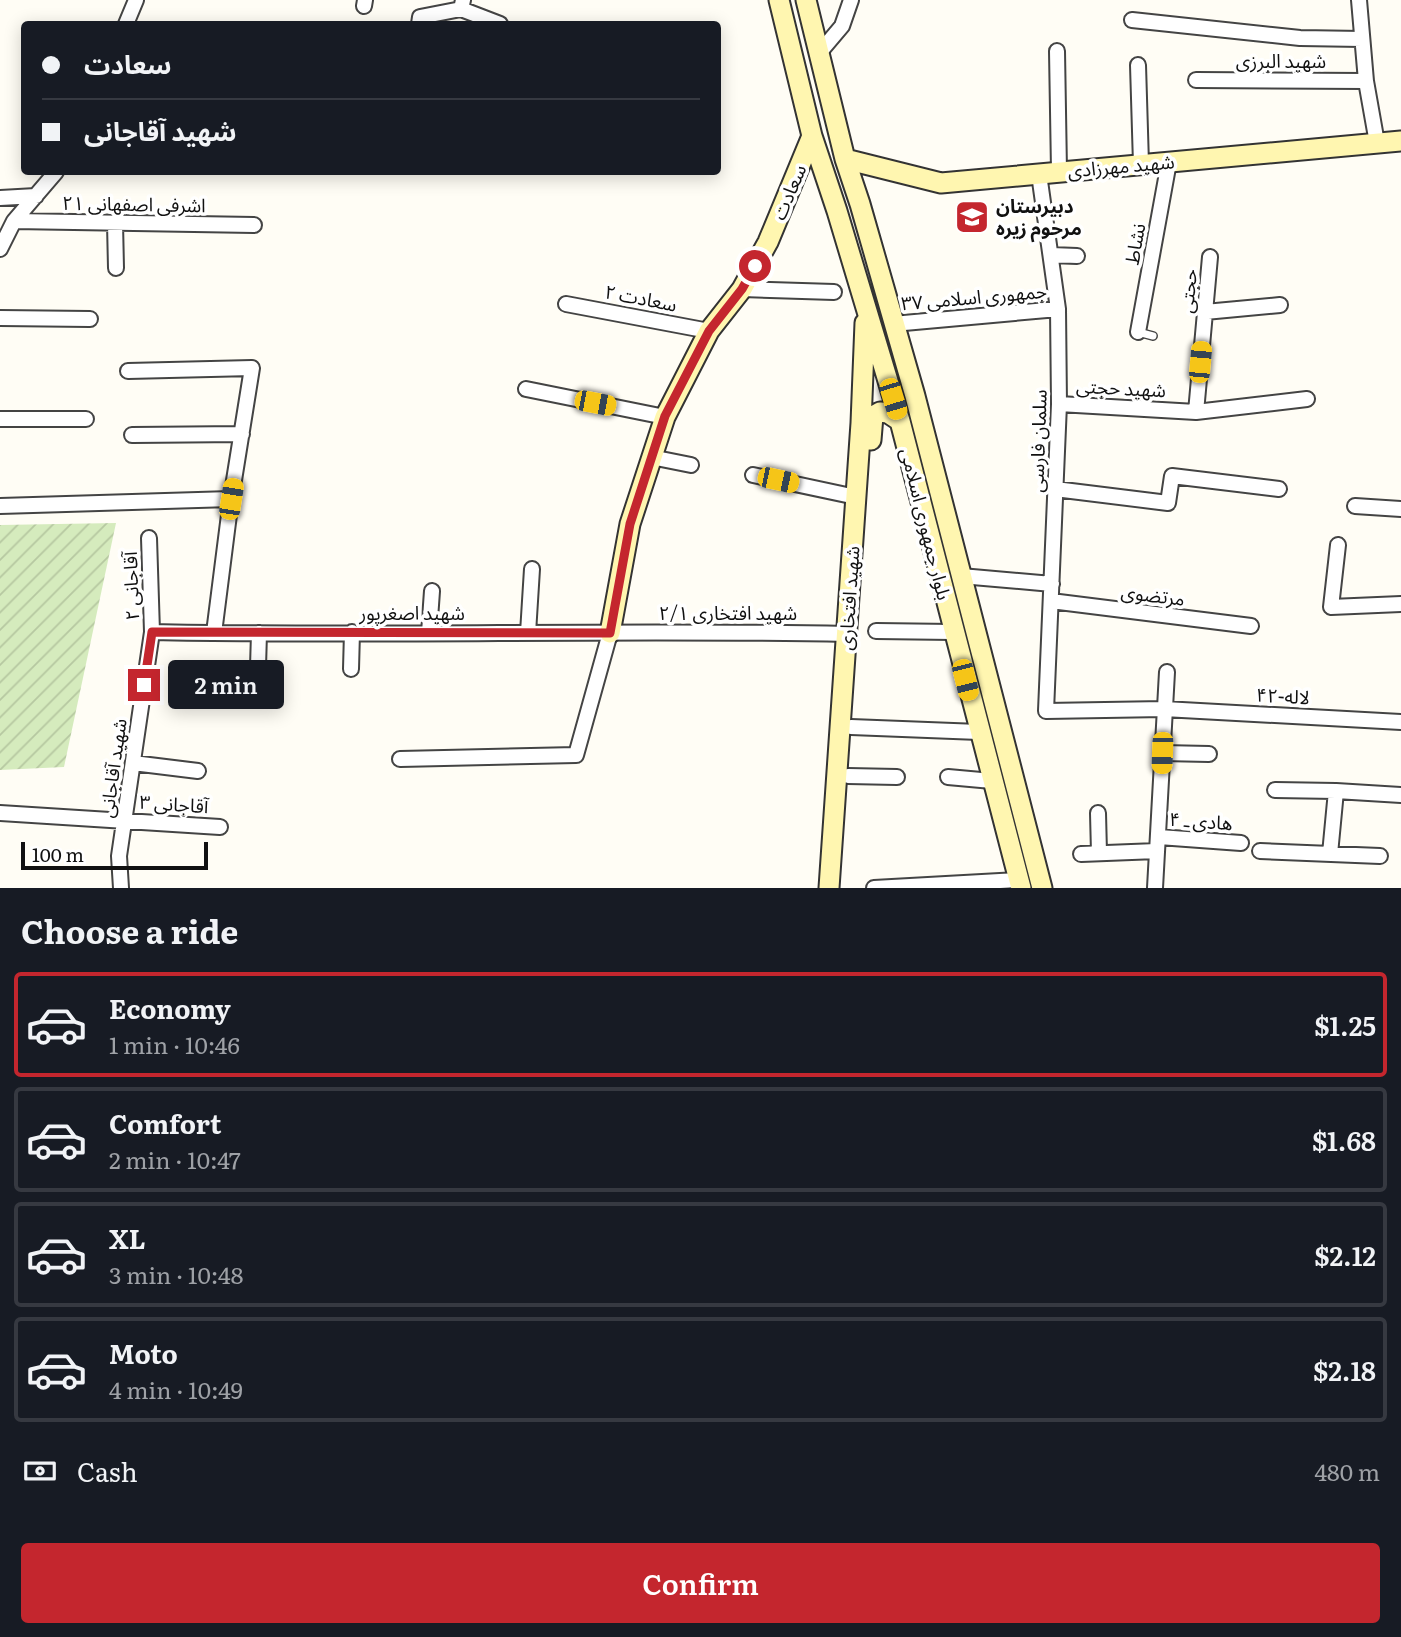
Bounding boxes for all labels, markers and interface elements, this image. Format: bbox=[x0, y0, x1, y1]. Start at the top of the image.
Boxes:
text: سعادت bbox=[84, 43, 171, 82]
street label: شهید البرزی bbox=[1236, 46, 1326, 74]
text: شهید آقاجانی bbox=[84, 110, 236, 149]
street label: شهید مهرزادی bbox=[1066, 146, 1176, 184]
street label: سعادت bbox=[764, 159, 812, 224]
street label: اشرفی اصفهانی ۲۱ bbox=[62, 188, 206, 218]
place label: دبیرستان مرحوم زیره bbox=[996, 191, 1082, 243]
school or university icon: دبیرستان مرحوم زیره bbox=[953, 198, 991, 236]
street label: نشاط bbox=[1117, 221, 1151, 267]
route start bbox=[739, 250, 771, 282]
street label: حجتی bbox=[1171, 268, 1203, 314]
street label: سعادت ۲ bbox=[603, 276, 680, 318]
street label: جمهوری اسلامی ۳۷ bbox=[900, 276, 1048, 316]
car bbox=[1188, 340, 1213, 384]
street label: شهید حجتی bbox=[1075, 371, 1167, 403]
car bbox=[877, 376, 910, 422]
car bbox=[573, 389, 618, 417]
street label: سلمان فارسی bbox=[1021, 389, 1053, 493]
street label: بلوار جمهوری اسلامی bbox=[895, 445, 959, 603]
car bbox=[756, 465, 801, 495]
car bbox=[218, 477, 245, 521]
street label: شهید افتخاری bbox=[830, 545, 866, 651]
street label: آقاجانی ۲ bbox=[115, 550, 145, 621]
street label: مرتضوی bbox=[1120, 576, 1187, 612]
street label: شهید اصغرپور bbox=[358, 598, 465, 626]
street label: شهید افتخاری ۲/۱ bbox=[659, 598, 797, 626]
car bbox=[950, 657, 981, 703]
callout: 2 min bbox=[168, 660, 284, 710]
text: 2 min bbox=[194, 667, 258, 701]
route end bbox=[128, 669, 160, 701]
street label: لاله-۴۲ bbox=[1255, 680, 1311, 710]
street label: شهید آقاجانی bbox=[91, 716, 133, 819]
car bbox=[1151, 732, 1174, 774]
street label: آقاجانی ۳ bbox=[139, 787, 211, 819]
street label: هادی ـ ۴ bbox=[1168, 804, 1234, 836]
scale bar bbox=[21, 839, 208, 871]
text: 100 m bbox=[32, 840, 84, 868]
text: Choose a ride bbox=[21, 906, 238, 954]
text: Economy bbox=[109, 988, 231, 1027]
icon: car bbox=[25, 993, 88, 1056]
text: $1.25 bbox=[1314, 1005, 1376, 1044]
text: 1 min · 10:46 bbox=[109, 1027, 240, 1061]
text: Comfort bbox=[109, 1103, 221, 1142]
icon: car bbox=[25, 1108, 88, 1171]
text: $1.68 bbox=[1312, 1120, 1376, 1159]
text: 2 min · 10:47 bbox=[109, 1142, 241, 1176]
text: XL bbox=[109, 1218, 146, 1257]
icon: car bbox=[25, 1223, 88, 1286]
text: $2.12 bbox=[1314, 1235, 1376, 1274]
text: 3 min · 10:48 bbox=[109, 1257, 243, 1291]
text: Moto bbox=[109, 1333, 178, 1372]
icon: car bbox=[25, 1338, 88, 1401]
text: $2.18 bbox=[1313, 1350, 1376, 1389]
text: 4 min · 10:49 bbox=[109, 1372, 243, 1406]
text: Cash bbox=[77, 1451, 138, 1490]
icon: cash bbox=[21, 1452, 59, 1490]
text: 480 m bbox=[1314, 1454, 1380, 1488]
button: Confirm bbox=[21, 1543, 1380, 1623]

